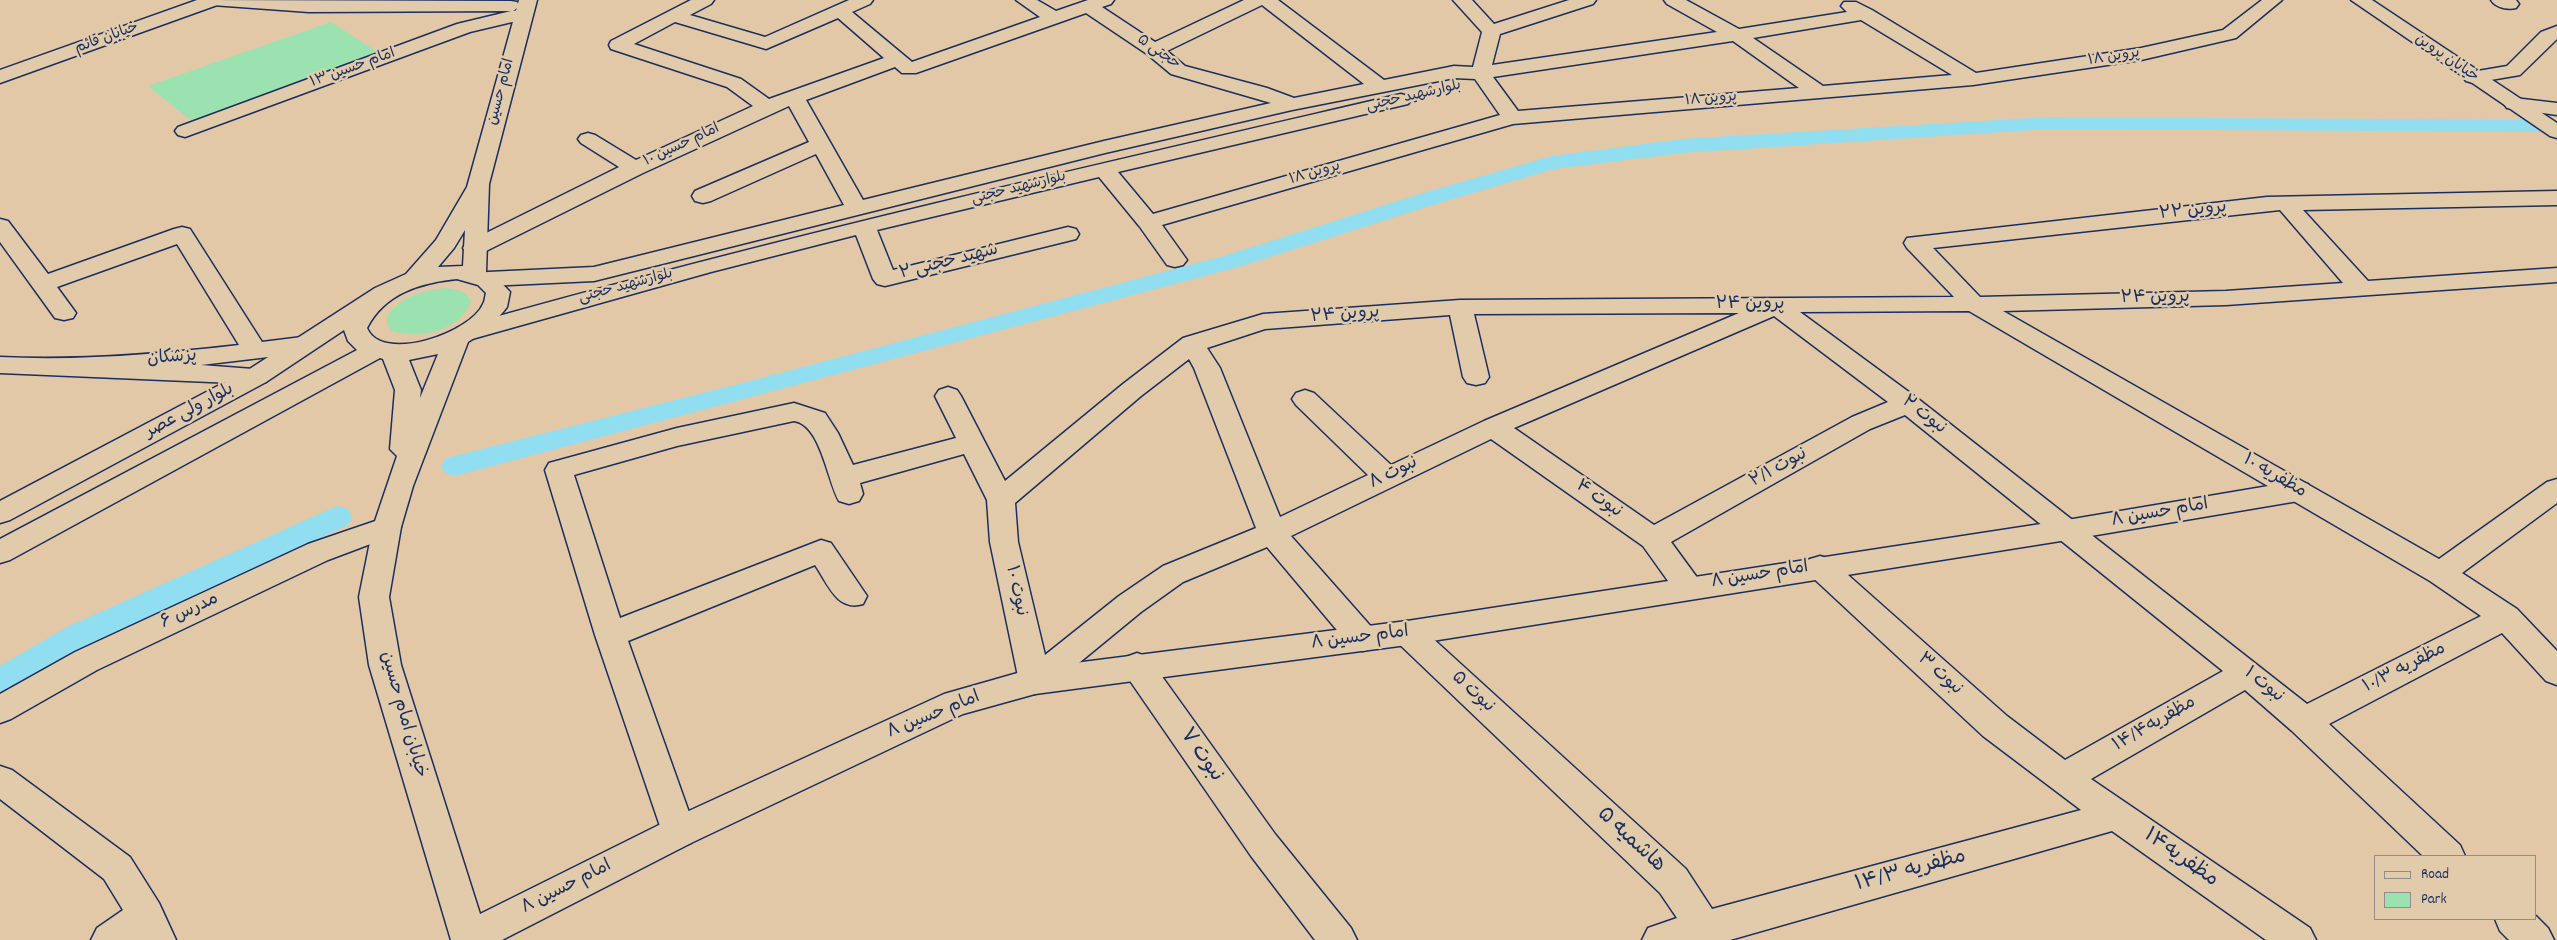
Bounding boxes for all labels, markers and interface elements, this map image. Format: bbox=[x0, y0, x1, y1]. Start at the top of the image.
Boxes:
street label: خیابان قائم bbox=[73, 19, 141, 59]
street label: خیابان پروین bbox=[2411, 31, 2481, 87]
street label: حجتی ۵ bbox=[1133, 32, 1183, 74]
street label: امام حسین ۱۳ bbox=[308, 45, 398, 93]
street label: پروین ۱۸ bbox=[2087, 45, 2141, 71]
street label: امام حسین bbox=[484, 57, 520, 127]
street label: بلوارشهید حجتی bbox=[1365, 77, 1463, 117]
street label: پروین ۱۸ bbox=[1684, 89, 1738, 111]
street label: ۱۰ امام حسین bbox=[641, 121, 723, 171]
street label: پروین ۱۸ bbox=[1287, 158, 1343, 190]
street label: بلوارشهید حجتی bbox=[970, 169, 1068, 209]
street label: پروین ۲۲ bbox=[2158, 198, 2228, 226]
street label: شهید حجتی ۲ bbox=[897, 240, 1001, 286]
street label: بلوارشهید حجتی bbox=[577, 266, 675, 308]
street label: پروین ۲۴ bbox=[2120, 288, 2190, 310]
street label: پروین ۲۴ bbox=[1715, 295, 1785, 317]
street label: پروین ۲۴ bbox=[1310, 303, 1380, 329]
street label: پزشکان bbox=[147, 346, 197, 372]
street label: بلوار ولی عصر bbox=[142, 380, 238, 444]
street label: نبوت ۲ bbox=[1896, 392, 1950, 440]
street label: نبوت ۲/۱ bbox=[1746, 444, 1812, 494]
street label: مظفریه ۱۰ bbox=[2238, 450, 2310, 504]
street label: نبوت ۸ bbox=[1366, 453, 1422, 495]
street label: نبوت ۴ bbox=[1570, 476, 1626, 524]
street label: امام حسین ۸ bbox=[2110, 495, 2210, 533]
street label: امام حسین ۸ bbox=[1710, 558, 1810, 594]
street label: نبوت ۱۰ bbox=[999, 564, 1031, 618]
street label: مدرس ۶ bbox=[157, 589, 223, 635]
street label: امام حسین ۸ bbox=[1310, 622, 1410, 656]
street label: مظفریه ۱۰/۳ bbox=[2360, 639, 2450, 699]
street label: خیابان امام حسین bbox=[374, 649, 430, 781]
street label: نبوت ۳ bbox=[1912, 649, 1966, 701]
street label: نبوت ۱ bbox=[2239, 663, 2287, 709]
street label: نبوت ۵ bbox=[1446, 668, 1498, 718]
street label: امام حسین ۸ bbox=[884, 688, 984, 744]
street label: مظفریه۱۴/۴ bbox=[2110, 693, 2200, 757]
street label: نبوت ۷ bbox=[1172, 724, 1228, 788]
street label: هاشمیه ۵ bbox=[1590, 803, 1670, 879]
street label: مظفریه۱۴ bbox=[2138, 824, 2222, 894]
street label: مظفریه ۱۴/۳ bbox=[1853, 845, 1969, 899]
legend bbox=[2374, 855, 2537, 920]
street label: امام حسین ۸ bbox=[518, 856, 616, 920]
text: Road bbox=[2421, 864, 2449, 886]
text: Park bbox=[2421, 889, 2447, 911]

